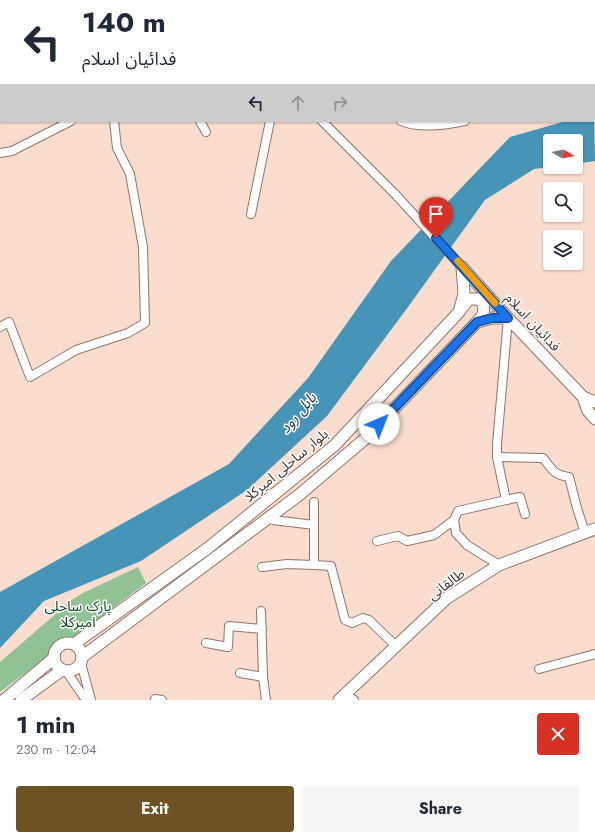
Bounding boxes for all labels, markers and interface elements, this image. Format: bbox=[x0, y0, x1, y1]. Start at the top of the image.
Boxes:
text: 140 m bbox=[82, 2, 166, 43]
icon: left bbox=[16, 16, 68, 68]
text: فدائیان اسلام bbox=[82, 46, 176, 72]
icon: left bbox=[245, 92, 267, 114]
icon: ahead bbox=[287, 92, 309, 114]
icon: right bbox=[329, 92, 351, 114]
north arrow bbox=[543, 134, 583, 174]
map controls bbox=[543, 134, 583, 270]
button: search bbox=[543, 182, 583, 222]
pin bbox=[419, 197, 453, 238]
icon: arrive bbox=[425, 203, 447, 225]
button: layers bbox=[543, 230, 583, 270]
street label: فدائیان اسلام bbox=[500, 288, 565, 356]
water label: بابل رود bbox=[274, 387, 322, 438]
position arrow bbox=[358, 403, 400, 445]
street label: بلوار ساحلی امیرکلا bbox=[240, 424, 333, 506]
street label: طالقانی bbox=[423, 563, 469, 605]
park label: پارک ساحلی امیرکلا bbox=[44, 596, 112, 632]
text: 1 min bbox=[16, 707, 76, 742]
button: close bbox=[537, 713, 579, 755]
text: 230 m · 12:04 bbox=[16, 740, 97, 759]
button: Exit bbox=[16, 786, 294, 832]
button: Share bbox=[302, 786, 579, 832]

